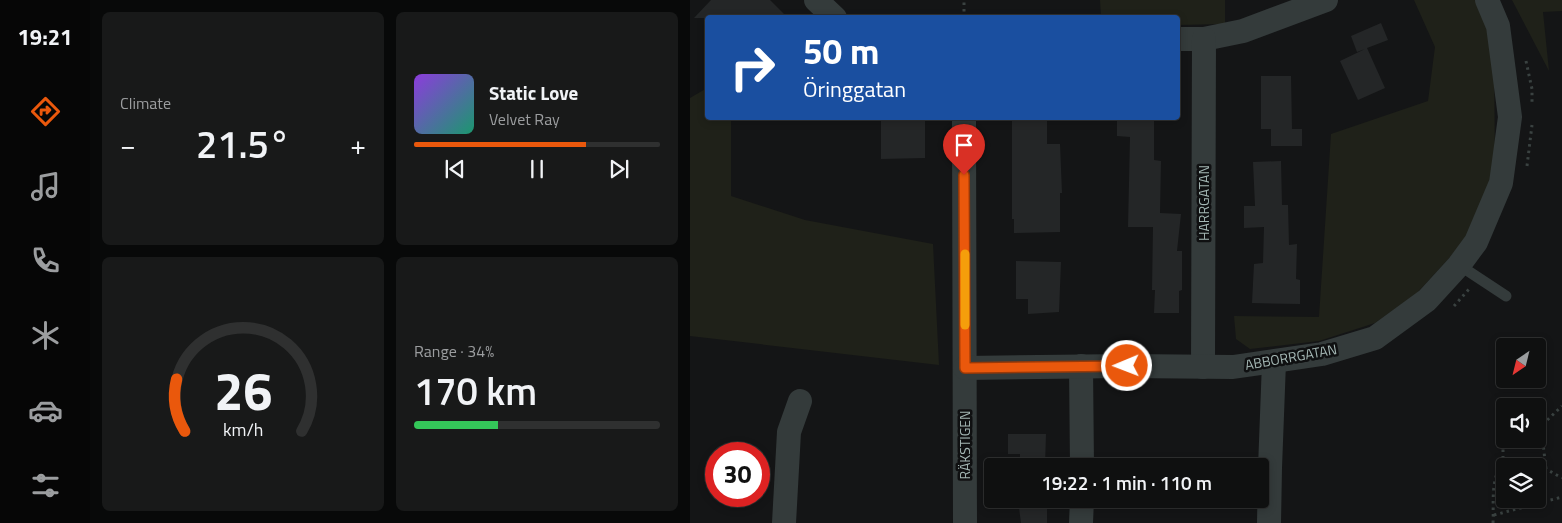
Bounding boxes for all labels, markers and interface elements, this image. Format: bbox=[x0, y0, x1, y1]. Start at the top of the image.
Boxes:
text: 19:21 bbox=[18, 20, 72, 54]
text: 50 m bbox=[803, 24, 879, 78]
icon: right bbox=[720, 35, 785, 100]
text: Öringgatan bbox=[803, 72, 906, 106]
text: Static Love bbox=[489, 78, 578, 107]
text: Climate bbox=[120, 91, 171, 115]
icon: directions bbox=[28, 94, 63, 129]
text: Velvet Ray bbox=[489, 107, 560, 131]
text: 21.5° bbox=[196, 115, 290, 173]
text: − bbox=[120, 123, 136, 166]
text: + bbox=[350, 123, 366, 166]
pin bbox=[943, 124, 985, 175]
icon: arrive bbox=[950, 131, 978, 159]
icon: previous bbox=[441, 155, 469, 183]
icon: pause bbox=[523, 155, 551, 183]
icon: next bbox=[605, 155, 633, 183]
street label: HARRGATAN bbox=[1193, 165, 1214, 241]
icon: music bbox=[28, 169, 63, 204]
icon: phone bbox=[28, 243, 63, 278]
icon: climate bbox=[28, 318, 63, 353]
street label: ABBORRGATAN bbox=[1243, 338, 1338, 375]
north arrow bbox=[1496, 338, 1546, 388]
map controls bbox=[1496, 338, 1546, 508]
text: Range · 34% bbox=[414, 339, 494, 363]
position arrow bbox=[1100, 339, 1152, 391]
text: 26 bbox=[214, 351, 272, 430]
text: 170 km bbox=[414, 362, 537, 420]
icon: car bbox=[28, 393, 63, 428]
button: sound bbox=[1496, 398, 1546, 448]
street label: RÄKSTIGEN bbox=[954, 410, 975, 480]
text: km/h bbox=[223, 416, 263, 443]
speed limit sign: 30 bbox=[705, 442, 770, 507]
button: layers bbox=[1496, 458, 1546, 508]
icon: filters bbox=[28, 468, 63, 503]
text: 19:22 · 1 min · 110 m bbox=[1041, 468, 1212, 497]

